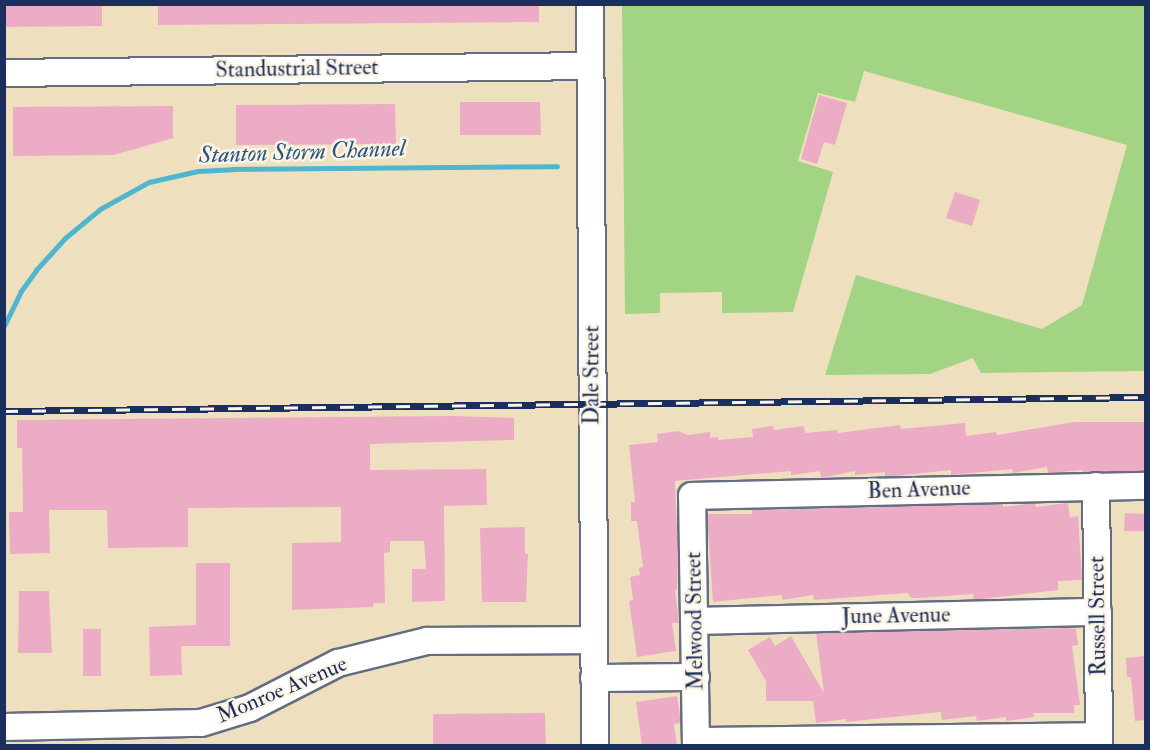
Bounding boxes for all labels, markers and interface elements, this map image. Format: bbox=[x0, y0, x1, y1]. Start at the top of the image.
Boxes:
street label: Standustrial Street bbox=[215, 54, 379, 84]
water label: Stanton Storm Channel bbox=[198, 134, 406, 170]
street label: Dale Street bbox=[579, 325, 605, 425]
street label: Ben Avenue bbox=[867, 475, 971, 505]
street label: Melwood Street bbox=[681, 551, 709, 691]
street label: Russell Street bbox=[1084, 556, 1112, 676]
street label: June Avenue bbox=[841, 602, 951, 630]
street label: Monroe Avenue bbox=[213, 651, 351, 729]

